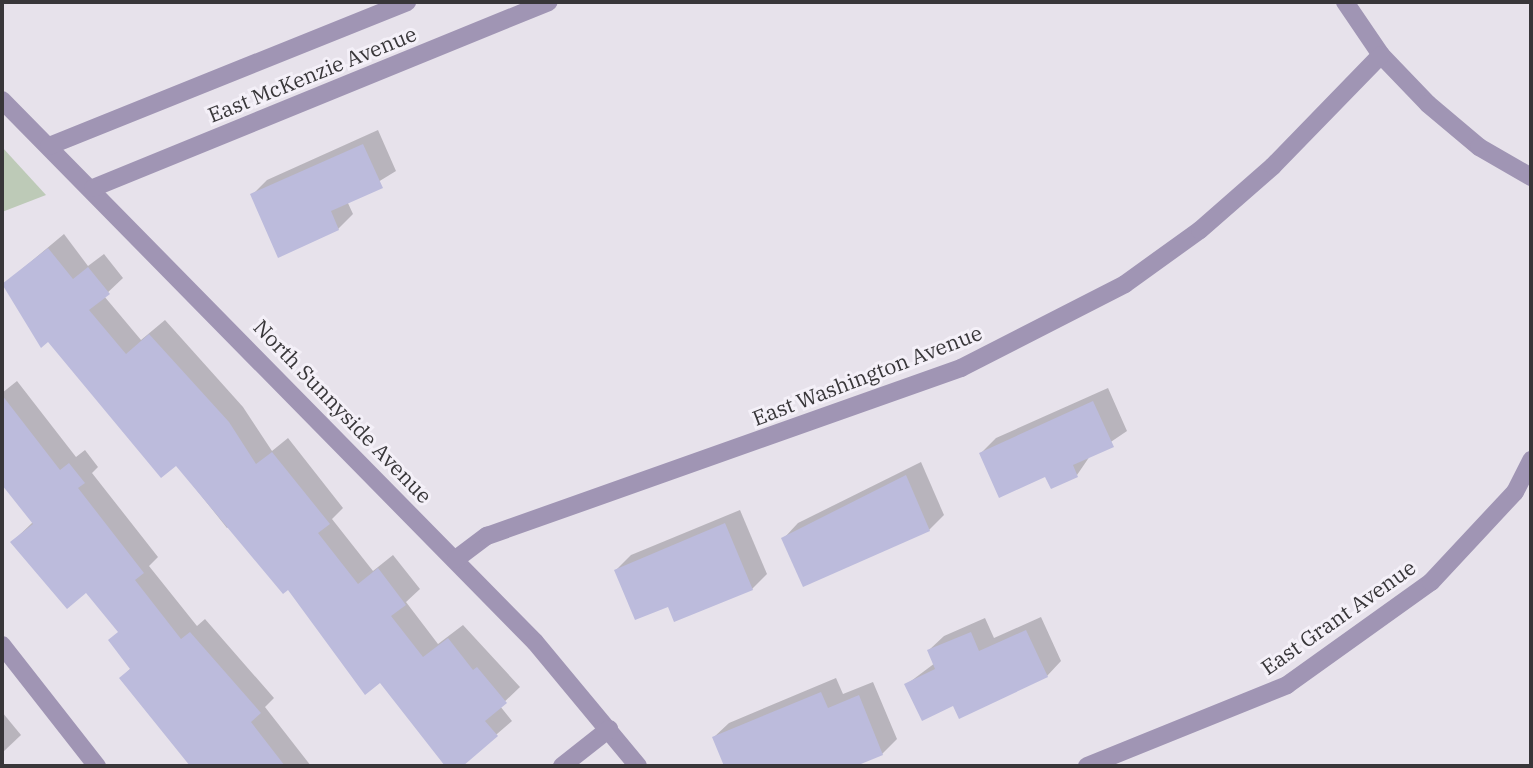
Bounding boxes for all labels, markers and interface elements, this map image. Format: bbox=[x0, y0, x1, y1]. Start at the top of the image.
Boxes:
street label: East McKenzie Avenue bbox=[204, 21, 420, 127]
street label: North Sunnyside Avenue bbox=[249, 314, 437, 508]
street label: East Washington Avenue bbox=[749, 320, 985, 430]
street label: East Grant Avenue bbox=[1256, 554, 1420, 680]

